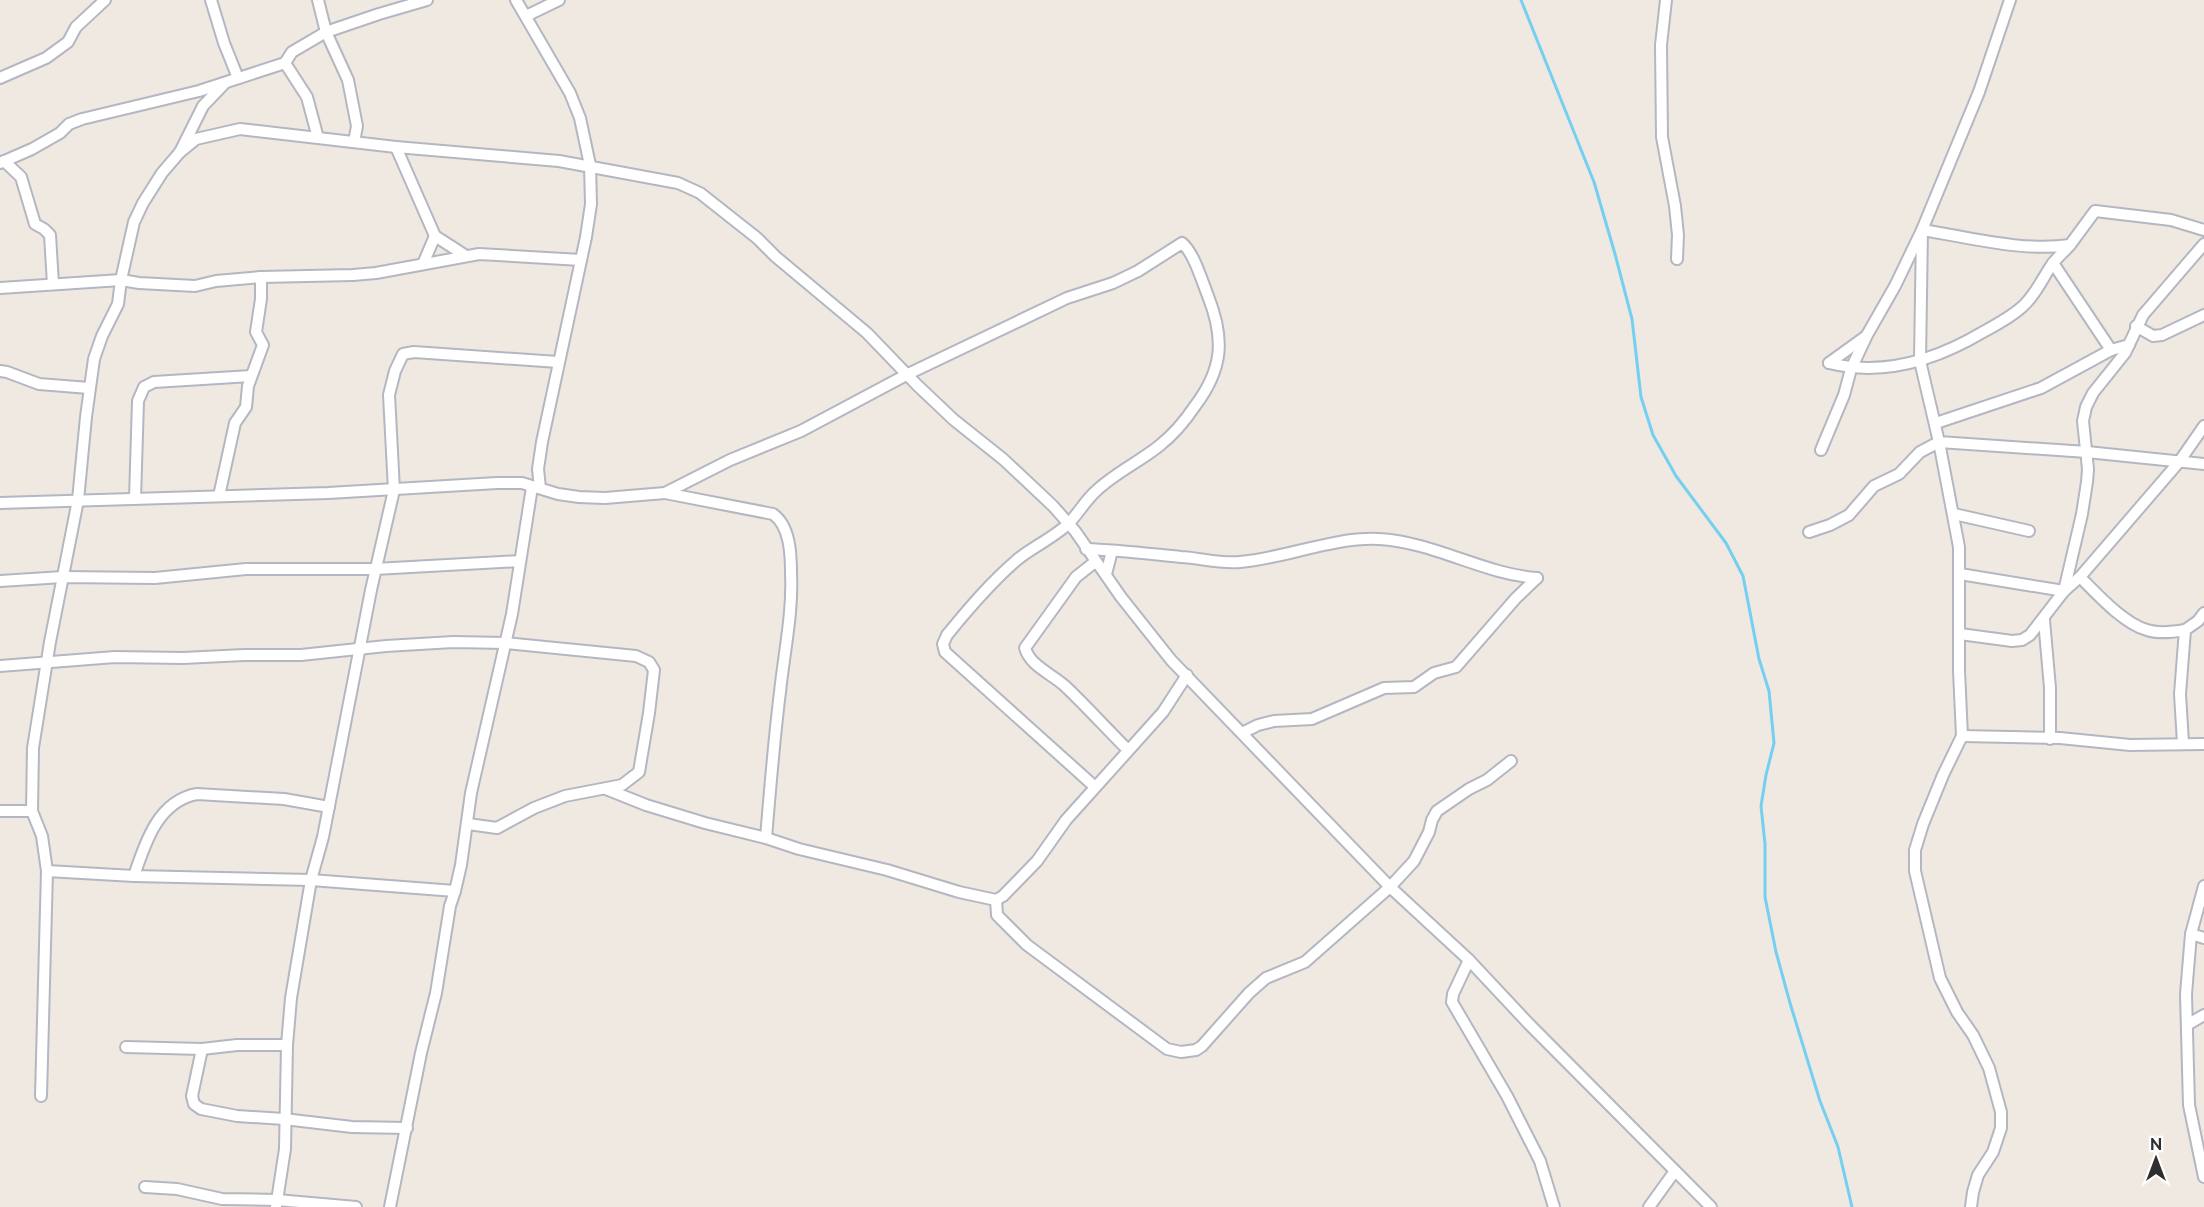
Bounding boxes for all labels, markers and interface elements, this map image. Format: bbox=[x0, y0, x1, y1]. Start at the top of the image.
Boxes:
north arrow bbox=[2126, 1129, 2186, 1189]
text: N bbox=[2150, 1135, 2162, 1154]

